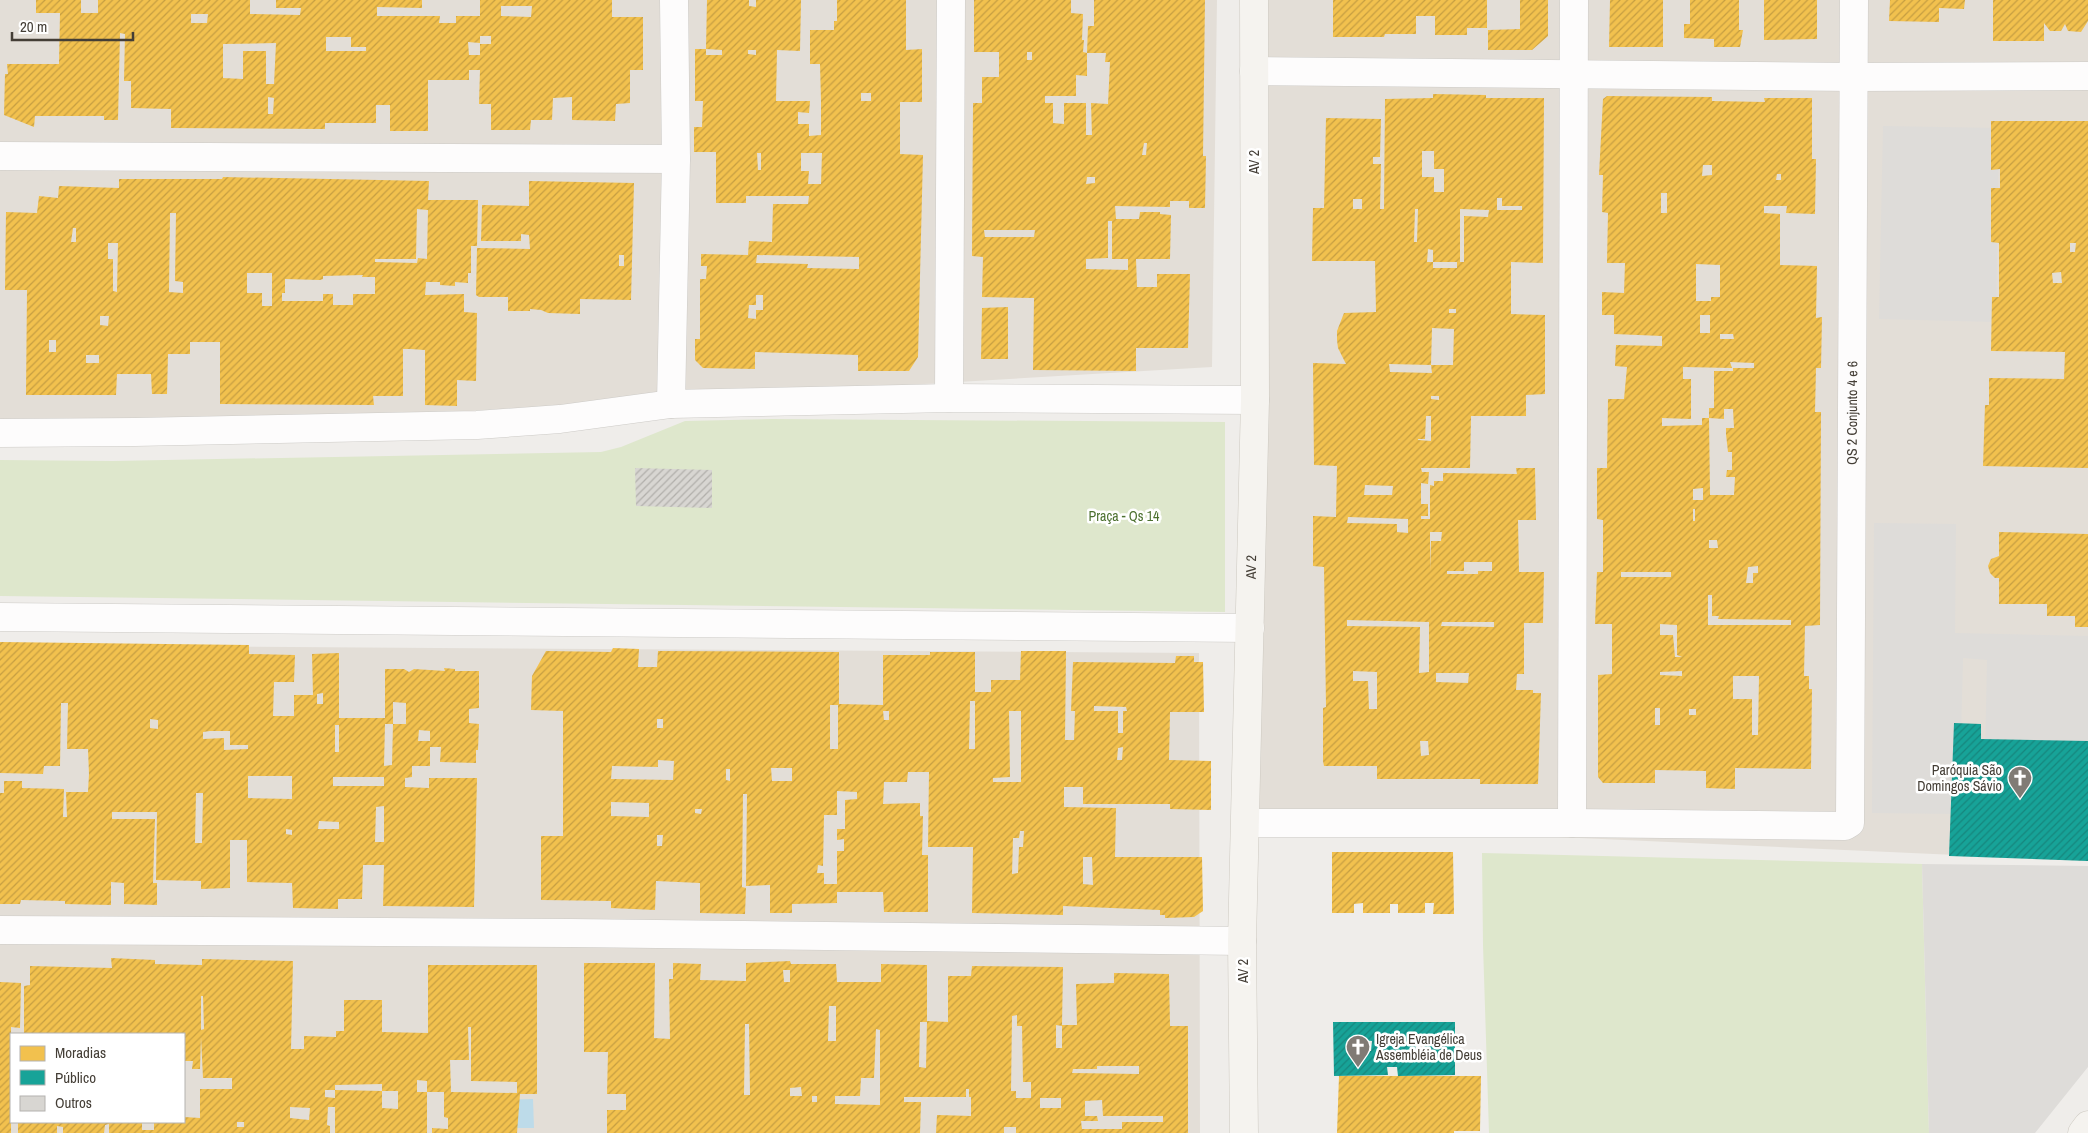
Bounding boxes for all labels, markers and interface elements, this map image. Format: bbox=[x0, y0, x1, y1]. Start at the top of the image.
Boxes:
scale bar bbox=[12, 10, 134, 42]
text: 20 m bbox=[20, 16, 47, 37]
street label: AV 2 bbox=[1245, 150, 1263, 175]
street label: QS 2 Conjunto 4 e 6 bbox=[1843, 361, 1861, 465]
park label: Praça - Qs 14 bbox=[1089, 507, 1160, 525]
street label: AV 2 bbox=[1242, 555, 1260, 580]
place label: Paróquia São Domingos Sávio bbox=[1917, 761, 2002, 795]
church icon: Paróquia São Domingos Sávio bbox=[2007, 765, 2033, 799]
street label: AV 2 bbox=[1234, 959, 1252, 984]
place label: Igreja Evangélica Assembléia de Deus bbox=[1375, 1030, 1482, 1064]
legend bbox=[10, 1033, 185, 1123]
church icon: Igreja Evangélica Assembléia de Deus bbox=[1345, 1034, 1371, 1068]
text: Moradias bbox=[55, 1042, 106, 1063]
text: Público bbox=[55, 1067, 96, 1088]
text: Outros bbox=[55, 1092, 92, 1113]

